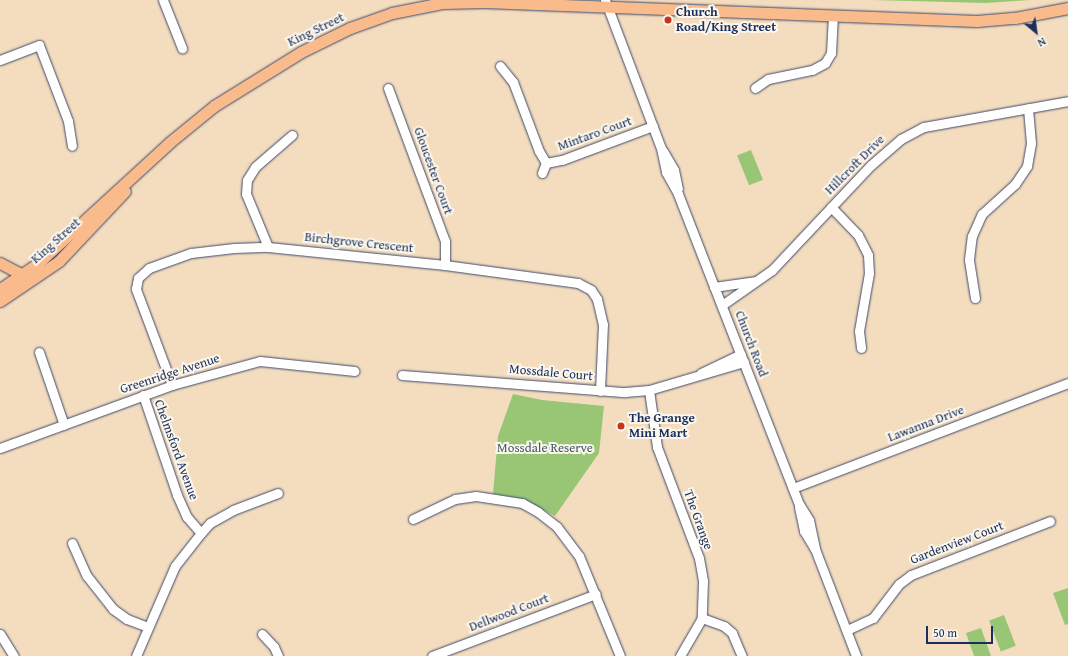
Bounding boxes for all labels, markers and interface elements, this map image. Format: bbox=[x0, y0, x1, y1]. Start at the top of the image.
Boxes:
place label: Church Road/King Street bbox=[676, 5, 776, 36]
street label: King Street bbox=[285, 10, 347, 50]
north arrow bbox=[1016, 12, 1056, 52]
marker: Church Road/King Street bbox=[663, 15, 673, 25]
text: N bbox=[1035, 34, 1049, 51]
street label: Mintaro Court bbox=[556, 113, 634, 155]
street label: Gloucester Court bbox=[410, 125, 456, 217]
street label: Hillcroft Drive bbox=[822, 132, 888, 198]
street label: King Street bbox=[28, 215, 84, 267]
street label: Birchgrove Crescent bbox=[304, 230, 414, 256]
street label: Church Road bbox=[731, 309, 771, 379]
street label: Greenridge Avenue bbox=[118, 351, 222, 397]
street label: Mossdale Court bbox=[508, 362, 594, 384]
street label: Chelmsford Avenue bbox=[151, 398, 201, 502]
street label: Lawanna Drive bbox=[886, 402, 966, 446]
place label: The Grange Mini Mart bbox=[629, 411, 695, 442]
marker: The Grange Mini Mart bbox=[616, 421, 626, 431]
park label: Mossdale Reserve bbox=[497, 440, 593, 456]
street label: The Grange bbox=[680, 488, 716, 552]
street label: Gardenview Court bbox=[908, 518, 1006, 568]
street label: Dellwood Court bbox=[467, 591, 551, 635]
scale bar bbox=[928, 618, 995, 644]
text: 50 m bbox=[933, 624, 957, 641]

